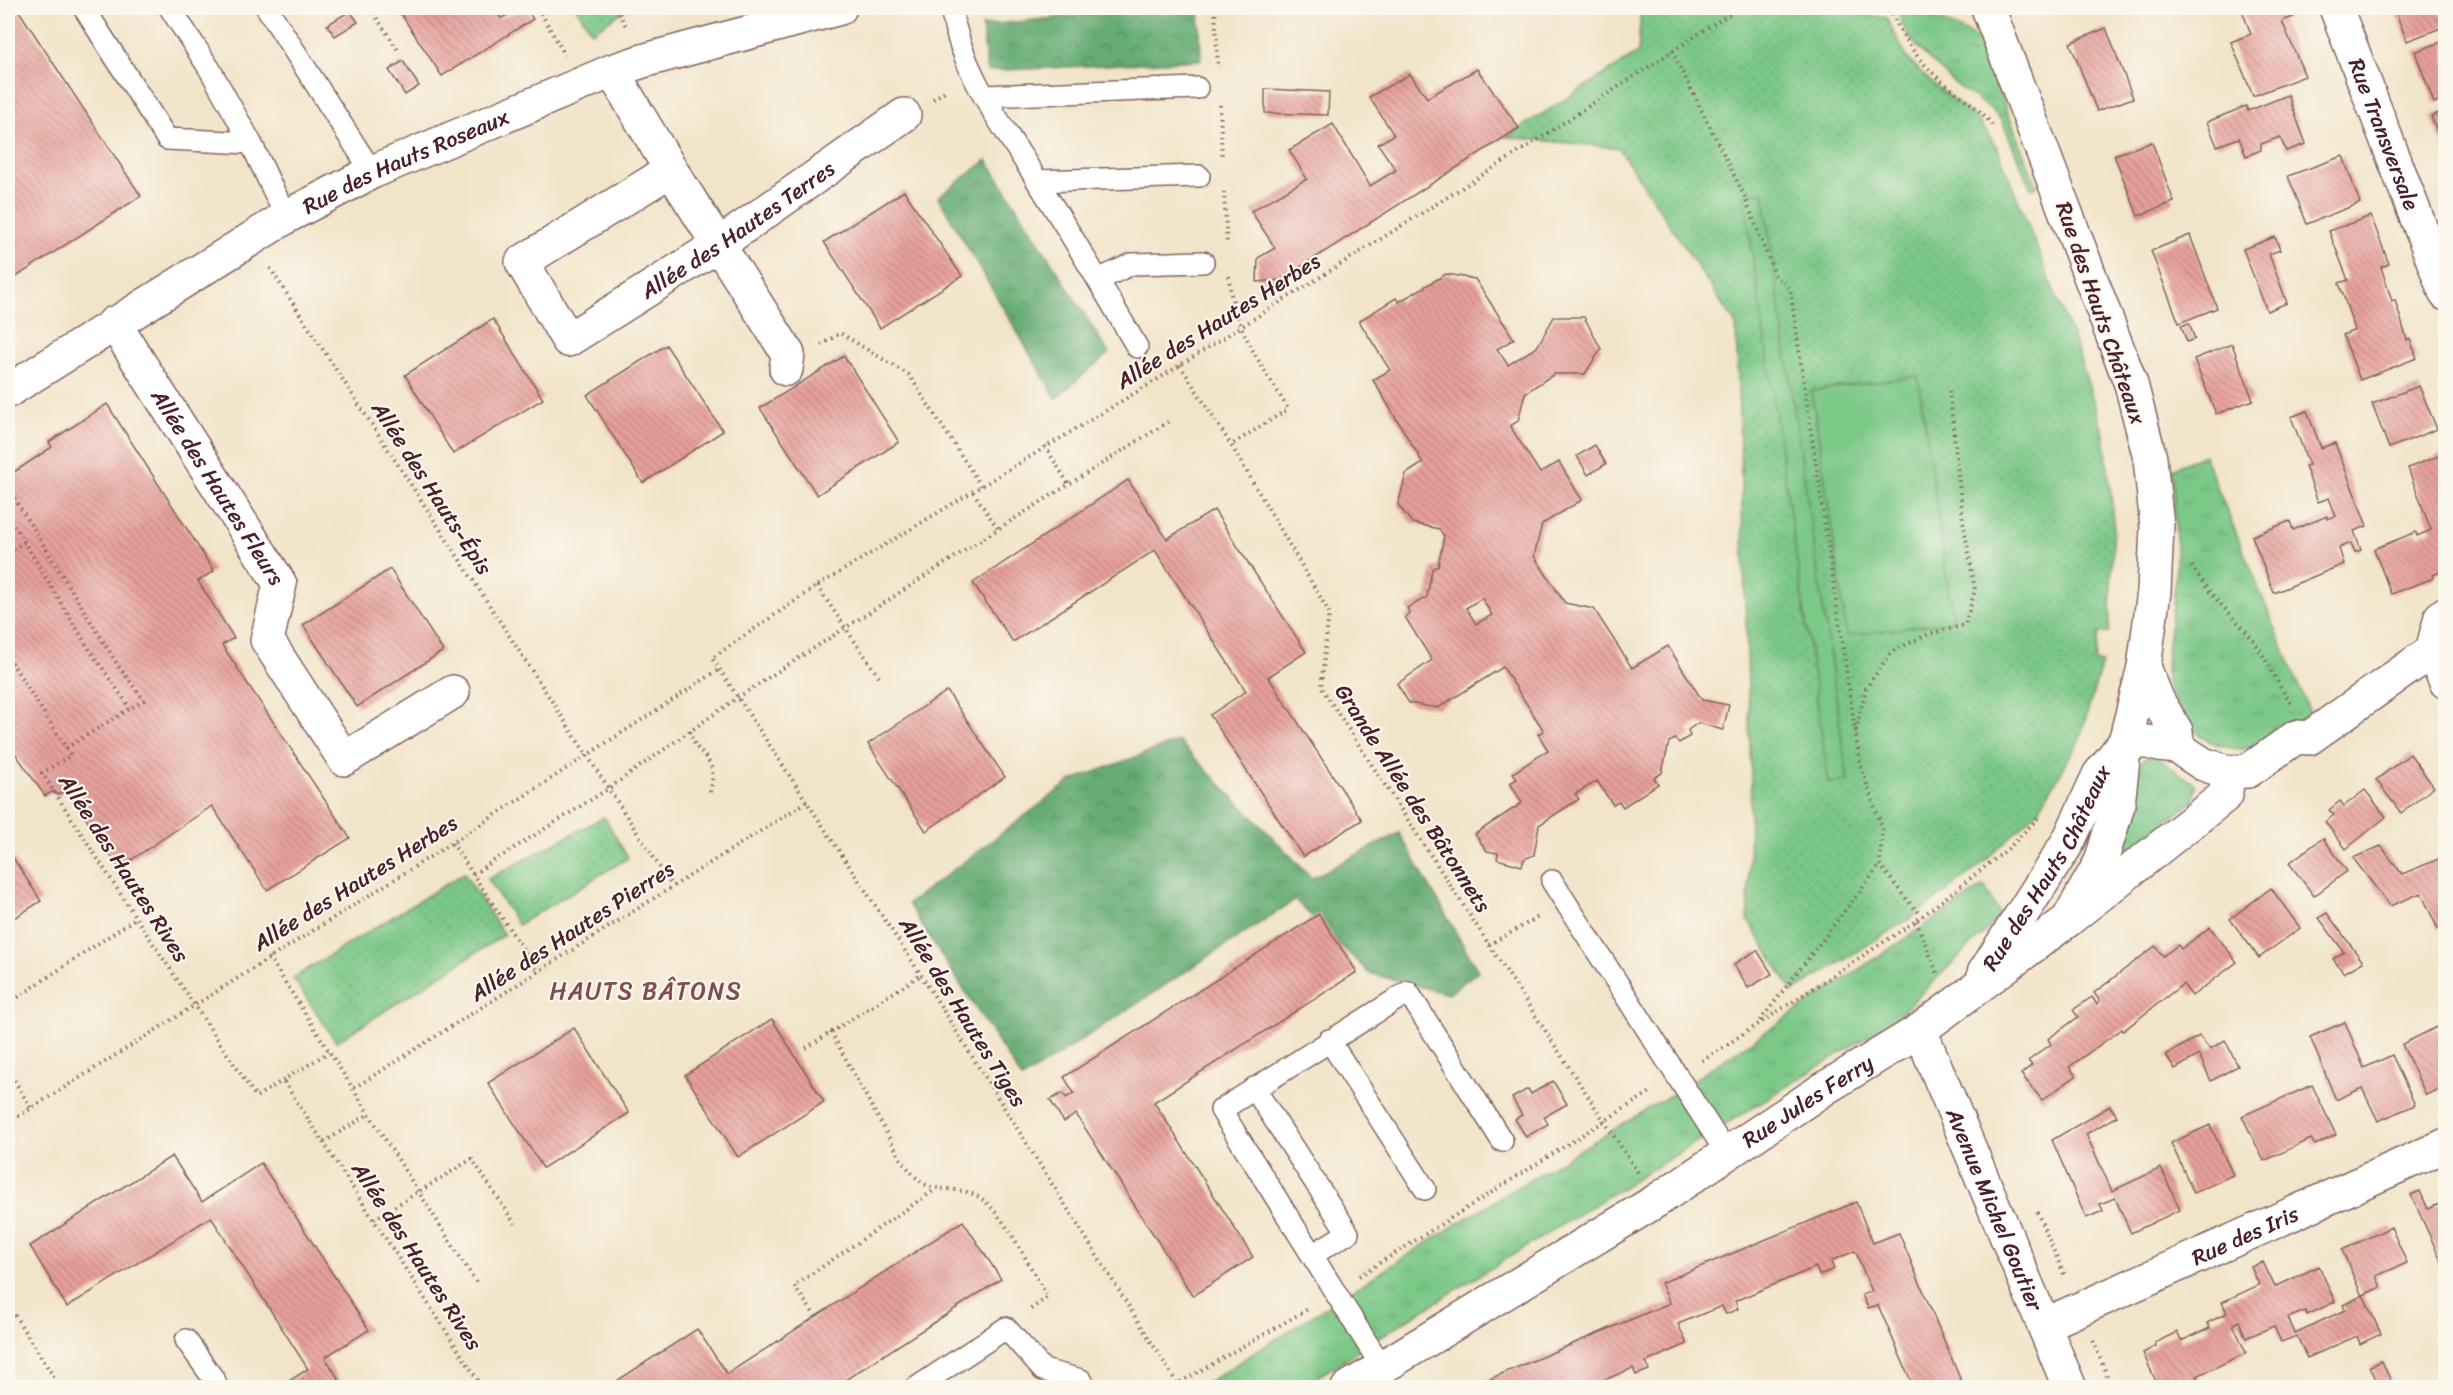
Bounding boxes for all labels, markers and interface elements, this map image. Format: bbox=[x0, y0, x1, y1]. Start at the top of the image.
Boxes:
street label: Rue Transversale bbox=[2337, 52, 2432, 216]
street label: Rue des Hauts Roseaux bbox=[295, 97, 515, 225]
street label: Allée des Hautes Terres bbox=[632, 150, 843, 310]
street label: Rue des Hauts Châteaux bbox=[2044, 196, 2158, 431]
street label: Allée des Hautes Herbes bbox=[1107, 242, 1328, 400]
street label: Allée des Hautes Fleurs bbox=[140, 380, 295, 593]
street label: Allée des Hauts-Épis bbox=[360, 392, 504, 584]
street label: Grande Allée des Bâtonnets bbox=[1324, 676, 1502, 920]
street label: Rue des Hauts Châteaux bbox=[1971, 754, 2121, 978]
street label: Allée des Hautes Rives bbox=[47, 765, 201, 971]
street label: Allée des Hautes Herbes bbox=[244, 804, 465, 962]
street label: Allée des Hautes Pierres bbox=[461, 850, 682, 1013]
street label: Allée des Hautes Tiges bbox=[888, 908, 1038, 1116]
district label: HAUTS BÂTONS bbox=[550, 970, 742, 1012]
street label: Rue Jules Ferry bbox=[1734, 1043, 1882, 1158]
street label: Avenue Michel Goutier bbox=[1935, 1100, 2056, 1318]
street label: Allée des Hautes Rives bbox=[340, 1153, 494, 1359]
street label: Rue des Iris bbox=[2185, 1194, 2306, 1276]

